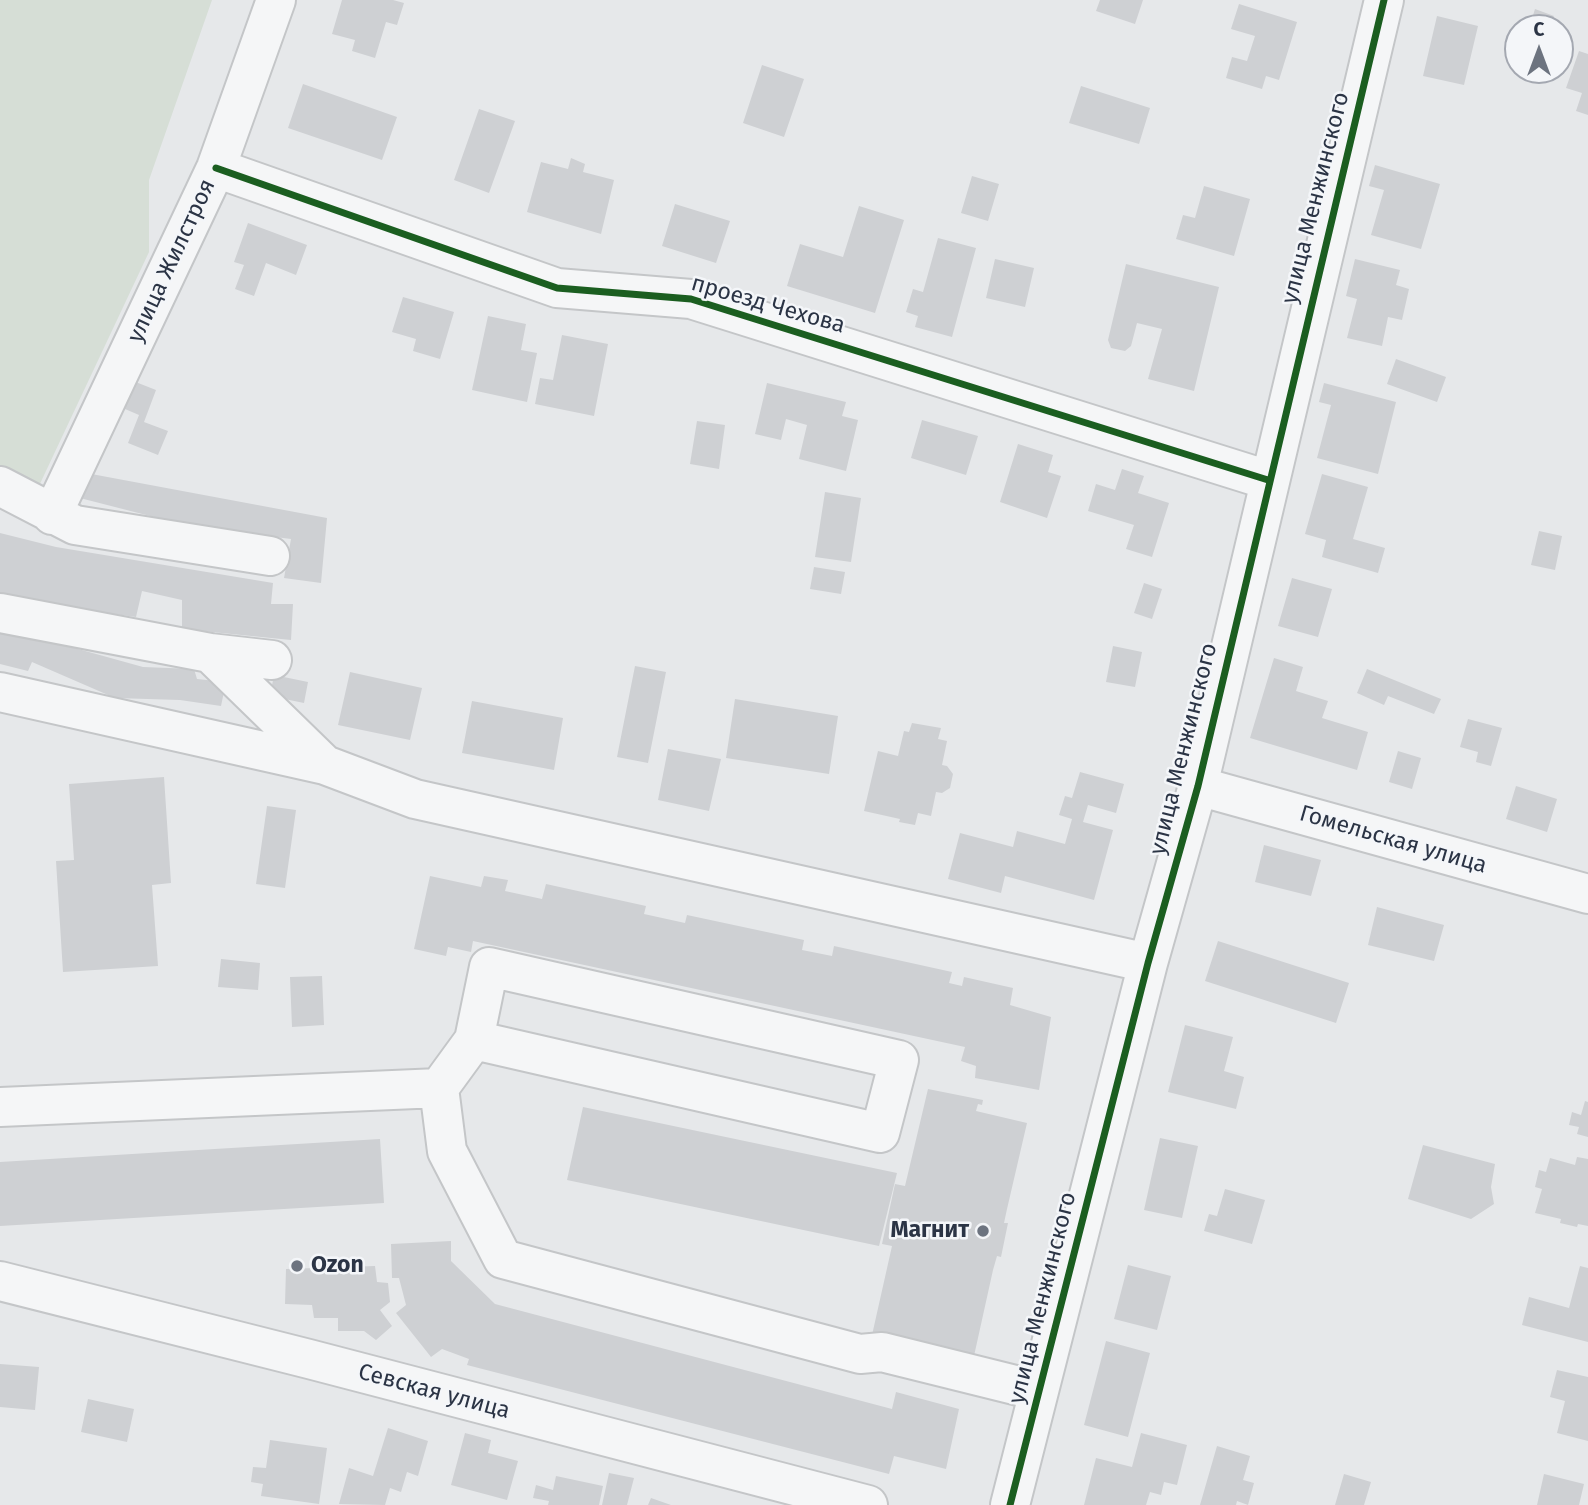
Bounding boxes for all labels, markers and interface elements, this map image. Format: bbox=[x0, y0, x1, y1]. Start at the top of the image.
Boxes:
north arrow bbox=[1504, 14, 1574, 84]
text: С bbox=[1534, 18, 1544, 41]
street label: улица Менжинского bbox=[1276, 89, 1356, 307]
street label: улица Жилстроя bbox=[122, 175, 222, 347]
street label: проезд Чехова bbox=[688, 270, 848, 340]
street label: улица Менжинского bbox=[1144, 640, 1224, 858]
street label: Гомельская улица bbox=[1296, 800, 1490, 880]
street label: улица Менжинского bbox=[1003, 1189, 1083, 1407]
place label: Магнит bbox=[890, 1217, 969, 1245]
marker: Магнит bbox=[975, 1223, 991, 1239]
place label: Ozon bbox=[311, 1252, 364, 1280]
marker: Ozon bbox=[289, 1258, 305, 1274]
street label: Севская улица bbox=[355, 1359, 513, 1425]

